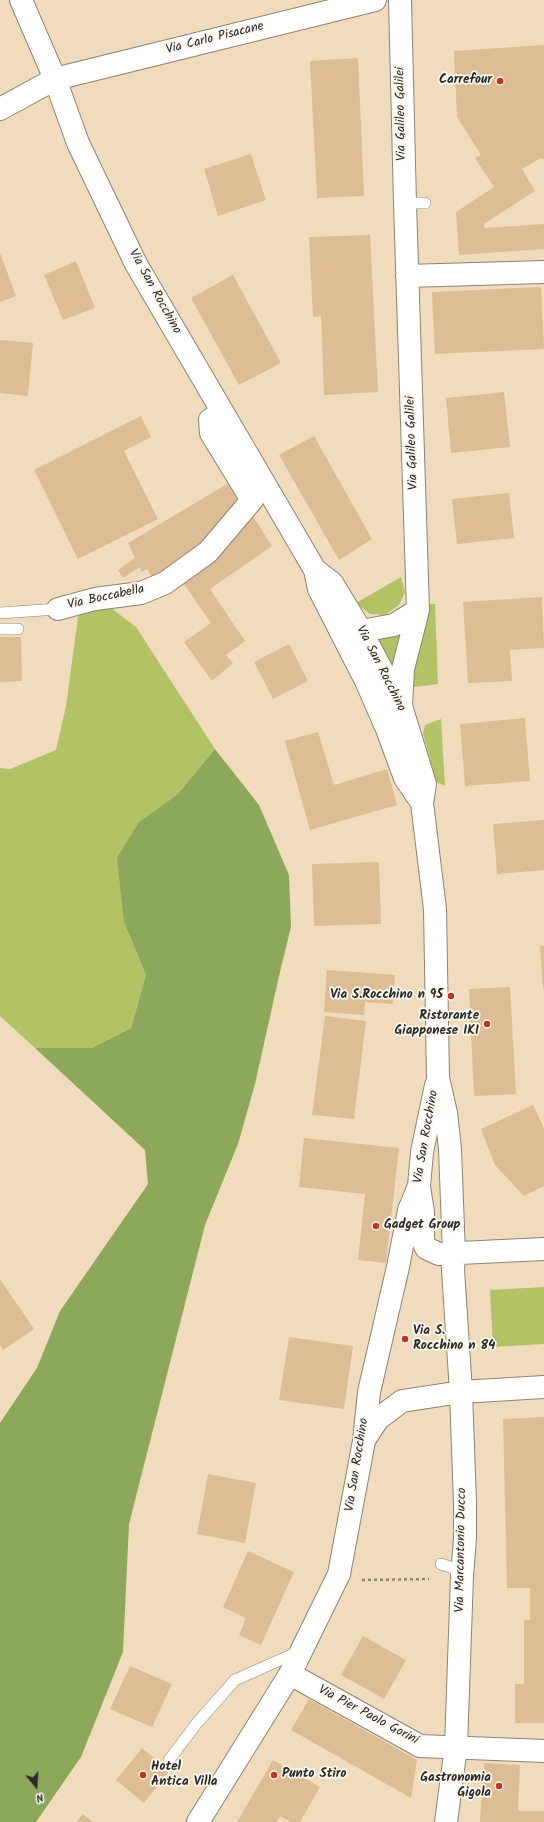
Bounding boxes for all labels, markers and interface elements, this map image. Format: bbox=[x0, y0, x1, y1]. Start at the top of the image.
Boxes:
street label: Via Carlo Pisacane bbox=[164, 19, 266, 59]
street label: Via Galileo Galilei bbox=[393, 67, 411, 161]
place label: Carrefour bbox=[439, 73, 492, 89]
marker: Carrefour bbox=[495, 76, 505, 86]
street label: Via San Rocchino bbox=[124, 247, 184, 337]
street label: Via Galileo Galilei bbox=[404, 396, 422, 490]
street label: Via Boccabella bbox=[66, 582, 146, 614]
street label: Via San Rocchino bbox=[352, 623, 408, 715]
place label: Via S.Rocchino n 95 bbox=[330, 988, 443, 1004]
marker: Via S.Rocchino n 95 bbox=[446, 991, 456, 1001]
place label: Ristorante Giapponese IKI bbox=[394, 1009, 479, 1040]
marker: Ristorante Giapponese IKI bbox=[482, 1019, 492, 1029]
street label: Via San Rocchino bbox=[411, 1089, 443, 1185]
place label: Gadget Group bbox=[384, 1218, 461, 1234]
marker: Gadget Group bbox=[371, 1221, 381, 1231]
place label: Via S. Rocchino n 84 bbox=[413, 1324, 495, 1355]
marker: Via S. Rocchino n 84 bbox=[400, 1334, 410, 1344]
street label: Via San Rocchino bbox=[343, 1417, 373, 1513]
street label: Via Marcantonio Ducco bbox=[453, 1487, 471, 1613]
street label: Via Pier Paolo Gorini bbox=[315, 1683, 421, 1749]
place label: Hotel Antica Villa bbox=[151, 1760, 217, 1791]
north arrow bbox=[16, 1766, 56, 1806]
place label: Punto Stiro bbox=[282, 1767, 347, 1783]
marker: Hotel Antica Villa bbox=[138, 1770, 148, 1780]
marker: Punto Stiro bbox=[269, 1770, 279, 1780]
place label: Gastronomia Gigola bbox=[420, 1771, 491, 1802]
marker: Gastronomia Gigola bbox=[494, 1781, 504, 1791]
text: N bbox=[34, 1788, 46, 1807]

